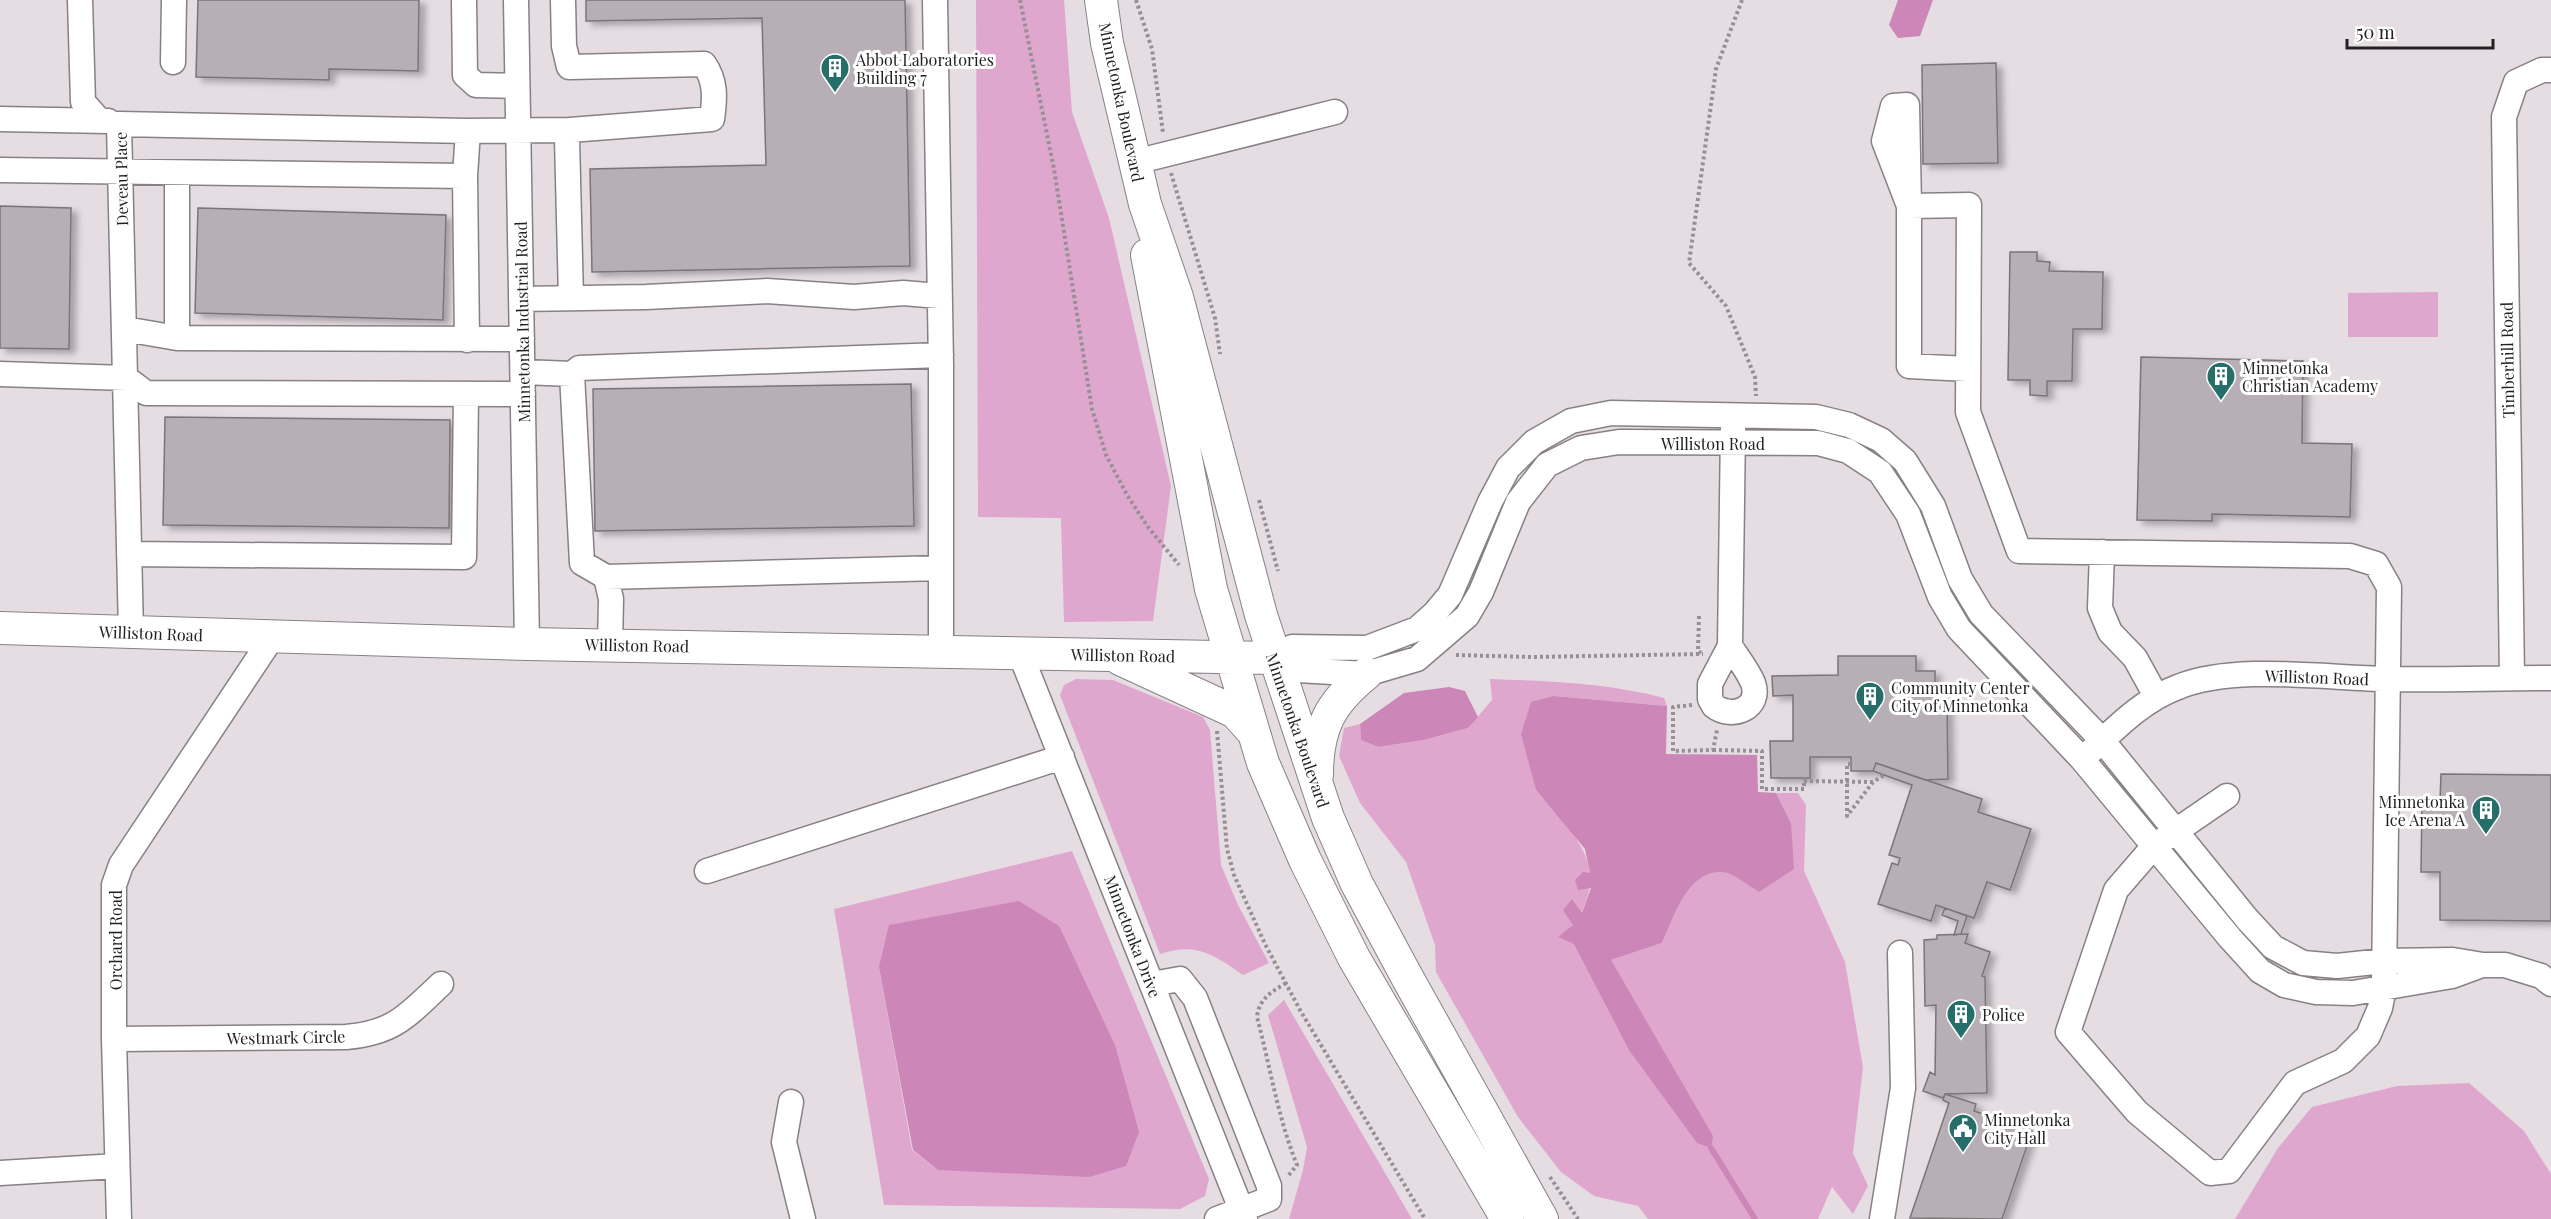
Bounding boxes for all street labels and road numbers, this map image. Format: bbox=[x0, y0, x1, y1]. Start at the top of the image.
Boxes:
street label: Minnetonka Boulevard bbox=[1095, 20, 1149, 184]
street label: Deveau Place bbox=[110, 132, 132, 226]
street label: Minnetonka Industrial Road bbox=[510, 221, 534, 423]
street label: Timberhill Road bbox=[2495, 302, 2519, 418]
street label: Williston Road bbox=[1660, 433, 1765, 454]
street label: Williston Road bbox=[98, 621, 203, 645]
street label: Williston Road bbox=[584, 634, 689, 656]
street label: Williston Road bbox=[1070, 644, 1175, 666]
street label: Minnetonka Boulevard bbox=[1262, 650, 1334, 810]
street label: Williston Road bbox=[2264, 665, 2369, 689]
street label: Minnetonka Drive bbox=[1100, 872, 1166, 1000]
street label: Orchard Road bbox=[105, 890, 126, 990]
street label: Westmark Circle bbox=[226, 1025, 345, 1049]

